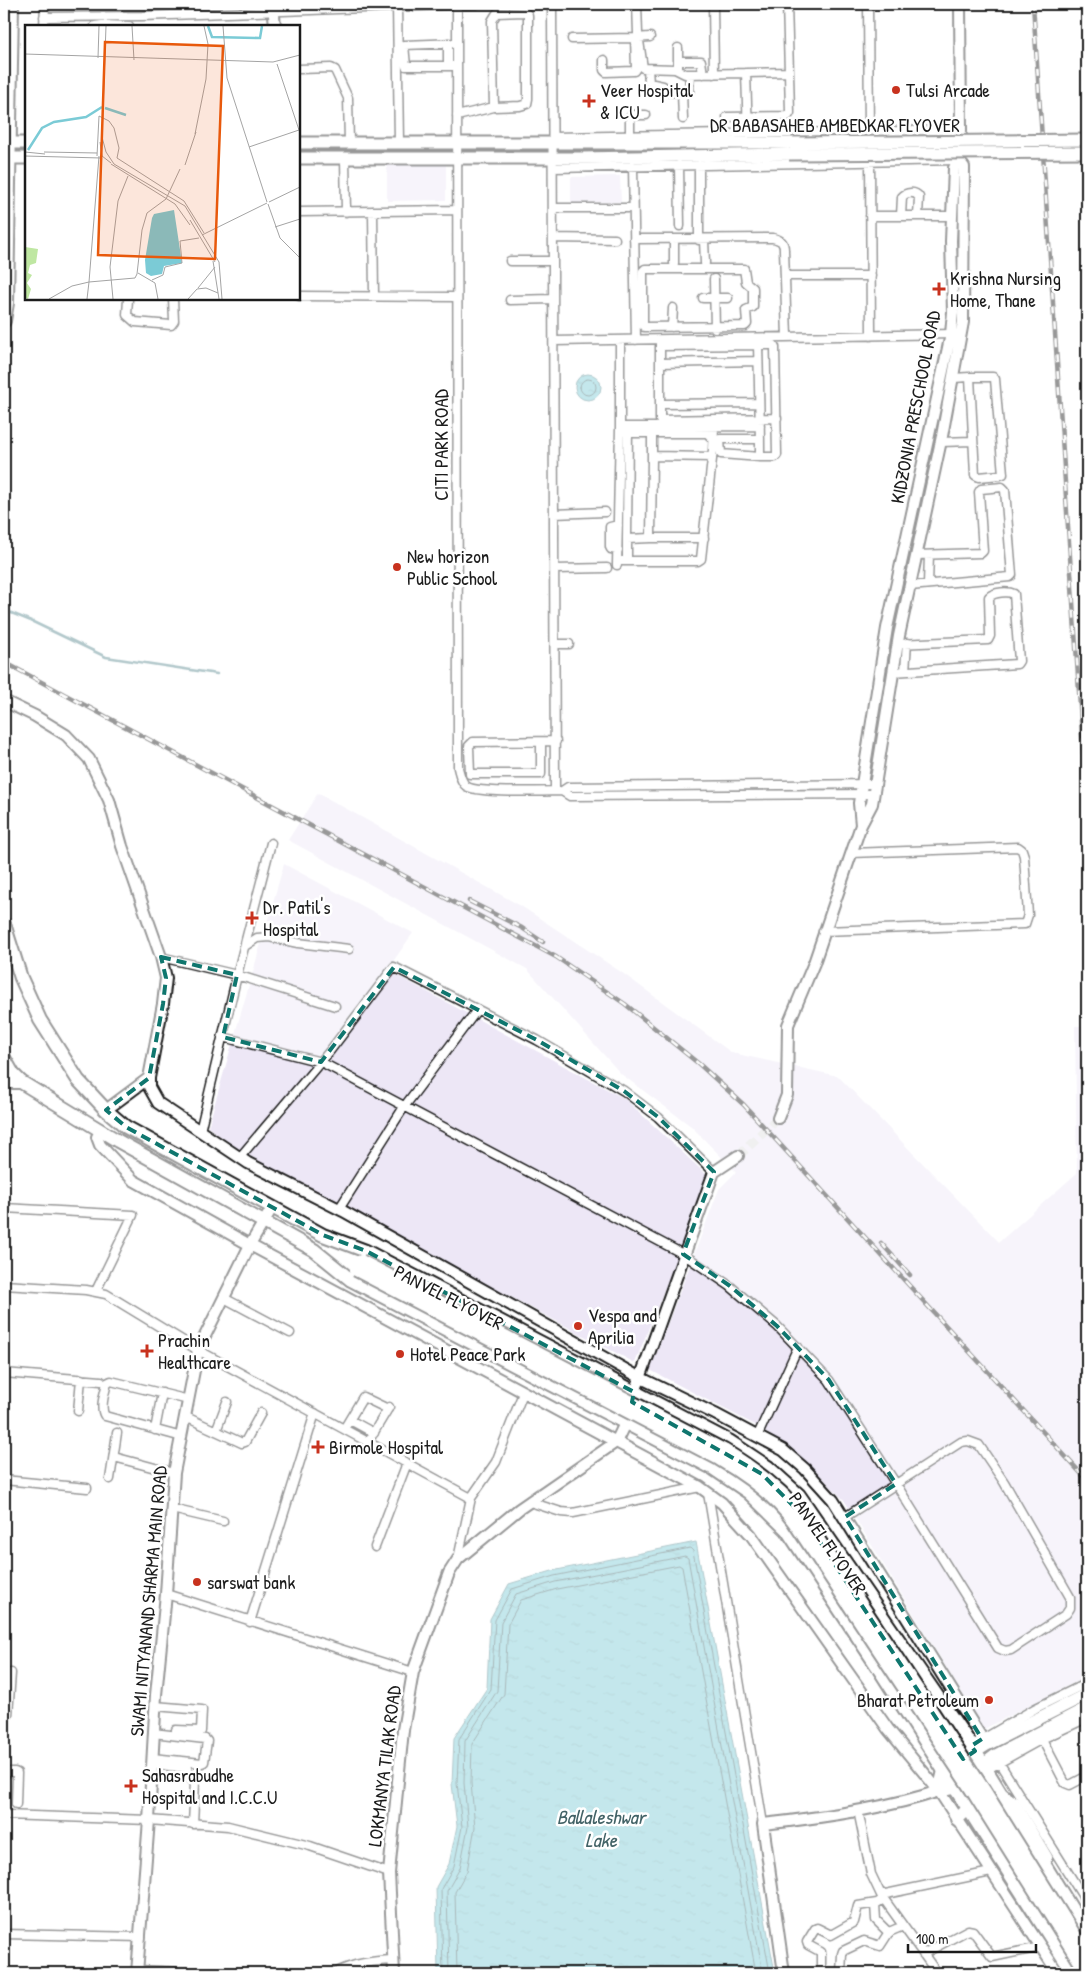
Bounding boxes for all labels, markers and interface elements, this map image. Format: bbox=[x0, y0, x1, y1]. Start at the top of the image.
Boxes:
inset map bbox=[25, 25, 300, 300]
place label: Veer Hospital & ICU bbox=[600, 77, 694, 125]
place label: Tulsi Arcade bbox=[906, 77, 990, 103]
marker: Tulsi Arcade bbox=[890, 84, 902, 96]
marker: Veer Hospital & ICU bbox=[582, 94, 596, 108]
street label: DR BABASAHEB AMBEDKAR FLYOVER bbox=[710, 112, 960, 138]
place label: Krishna Nursing Home, Thane bbox=[950, 265, 1061, 313]
marker: Krishna Nursing Home, Thane bbox=[932, 282, 946, 296]
street label: KIDZONIA PRESCHOOL ROAD bbox=[884, 308, 946, 506]
street label: CITI PARK ROAD bbox=[428, 389, 454, 501]
place label: New horizon Public School bbox=[407, 543, 498, 591]
marker: New horizon Public School bbox=[391, 561, 403, 573]
place label: Dr. Patil's Hospital bbox=[263, 894, 331, 942]
marker: Dr. Patil's Hospital bbox=[245, 911, 259, 925]
street label: PANVEL FLYOVER bbox=[390, 1258, 509, 1336]
place label: Vespa and Aprilia bbox=[588, 1302, 658, 1350]
marker: Vespa and Aprilia bbox=[572, 1320, 584, 1332]
place label: Prachin Healthcare bbox=[158, 1327, 232, 1375]
place label: Hotel Peace Park bbox=[410, 1341, 525, 1367]
marker: Prachin Healthcare bbox=[140, 1344, 154, 1358]
marker: Hotel Peace Park bbox=[394, 1348, 406, 1360]
place label: Birmole Hospital bbox=[329, 1434, 444, 1460]
marker: Birmole Hospital bbox=[311, 1440, 325, 1454]
street label: SWAMI NITYANAND SHARMA MAIN ROAD bbox=[123, 1465, 173, 1737]
street label: PANVEL FLYOVER bbox=[783, 1486, 873, 1600]
place label: sarswat bank bbox=[207, 1569, 295, 1595]
marker: sarswat bank bbox=[191, 1576, 203, 1588]
street label: LOKMANYA TILAK ROAD bbox=[361, 1684, 407, 1848]
place label: Bharat Petroleum bbox=[857, 1687, 979, 1713]
marker: Bharat Petroleum bbox=[983, 1694, 995, 1706]
place label: Sahasrabudhe Hospital and I.C.C.U bbox=[142, 1762, 277, 1810]
marker: Sahasrabudhe Hospital and I.C.C.U bbox=[124, 1779, 138, 1793]
water label: Ballaleshwar Lake bbox=[557, 1803, 648, 1853]
scale bar bbox=[908, 1922, 1036, 1954]
text: 100 m bbox=[916, 1928, 949, 1949]

